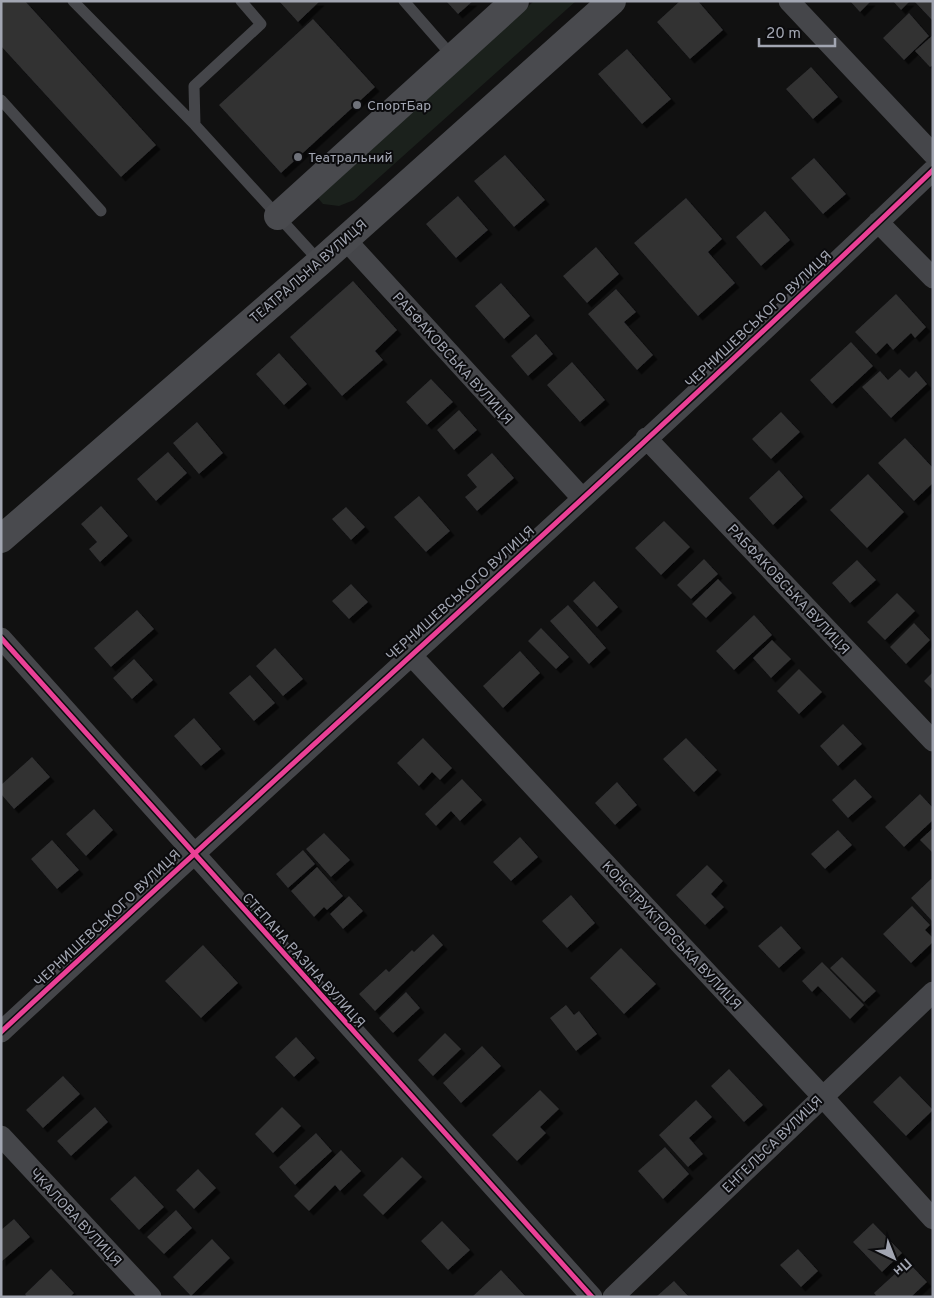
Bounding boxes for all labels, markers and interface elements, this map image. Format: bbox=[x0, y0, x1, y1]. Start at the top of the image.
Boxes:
scale bar bbox=[759, 15, 835, 47]
text: 20 m bbox=[766, 25, 801, 44]
place label: СпортБар bbox=[367, 98, 431, 115]
marker: СпортБар bbox=[351, 99, 363, 111]
place label: Театральний bbox=[308, 150, 393, 167]
marker: Театральний bbox=[292, 151, 304, 163]
street label: ТЕАТРАЛЬНА ВУЛИЦЯ bbox=[247, 217, 371, 328]
street label: ЧЕРНИШЕВСЬКОГО ВУЛИЦЯ bbox=[682, 248, 836, 392]
street label: РАБФАКОВСЬКА ВУЛИЦЯ bbox=[388, 289, 516, 429]
street label: РАБФАКОВСЬКА ВУЛИЦЯ bbox=[723, 521, 853, 659]
street label: ЧЕРНИШЕВСЬКОГО ВУЛИЦЯ bbox=[383, 523, 539, 665]
street label: ЧЕРНИШЕВСЬКОГО ВУЛИЦЯ bbox=[31, 847, 185, 991]
street label: КОНСТРУКТОРСЬКА ВУЛИЦЯ bbox=[598, 858, 744, 1014]
street label: СТЕПАНА РАЗІНА ВУЛИЦЯ bbox=[238, 890, 368, 1032]
street label: ЕНГЕЛЬСА ВУЛИЦЯ bbox=[719, 1093, 827, 1197]
street label: ЧКАЛОВА ВУЛИЦЯ bbox=[25, 1166, 125, 1271]
north arrow bbox=[869, 1233, 919, 1283]
text: Пн bbox=[889, 1254, 915, 1279]

